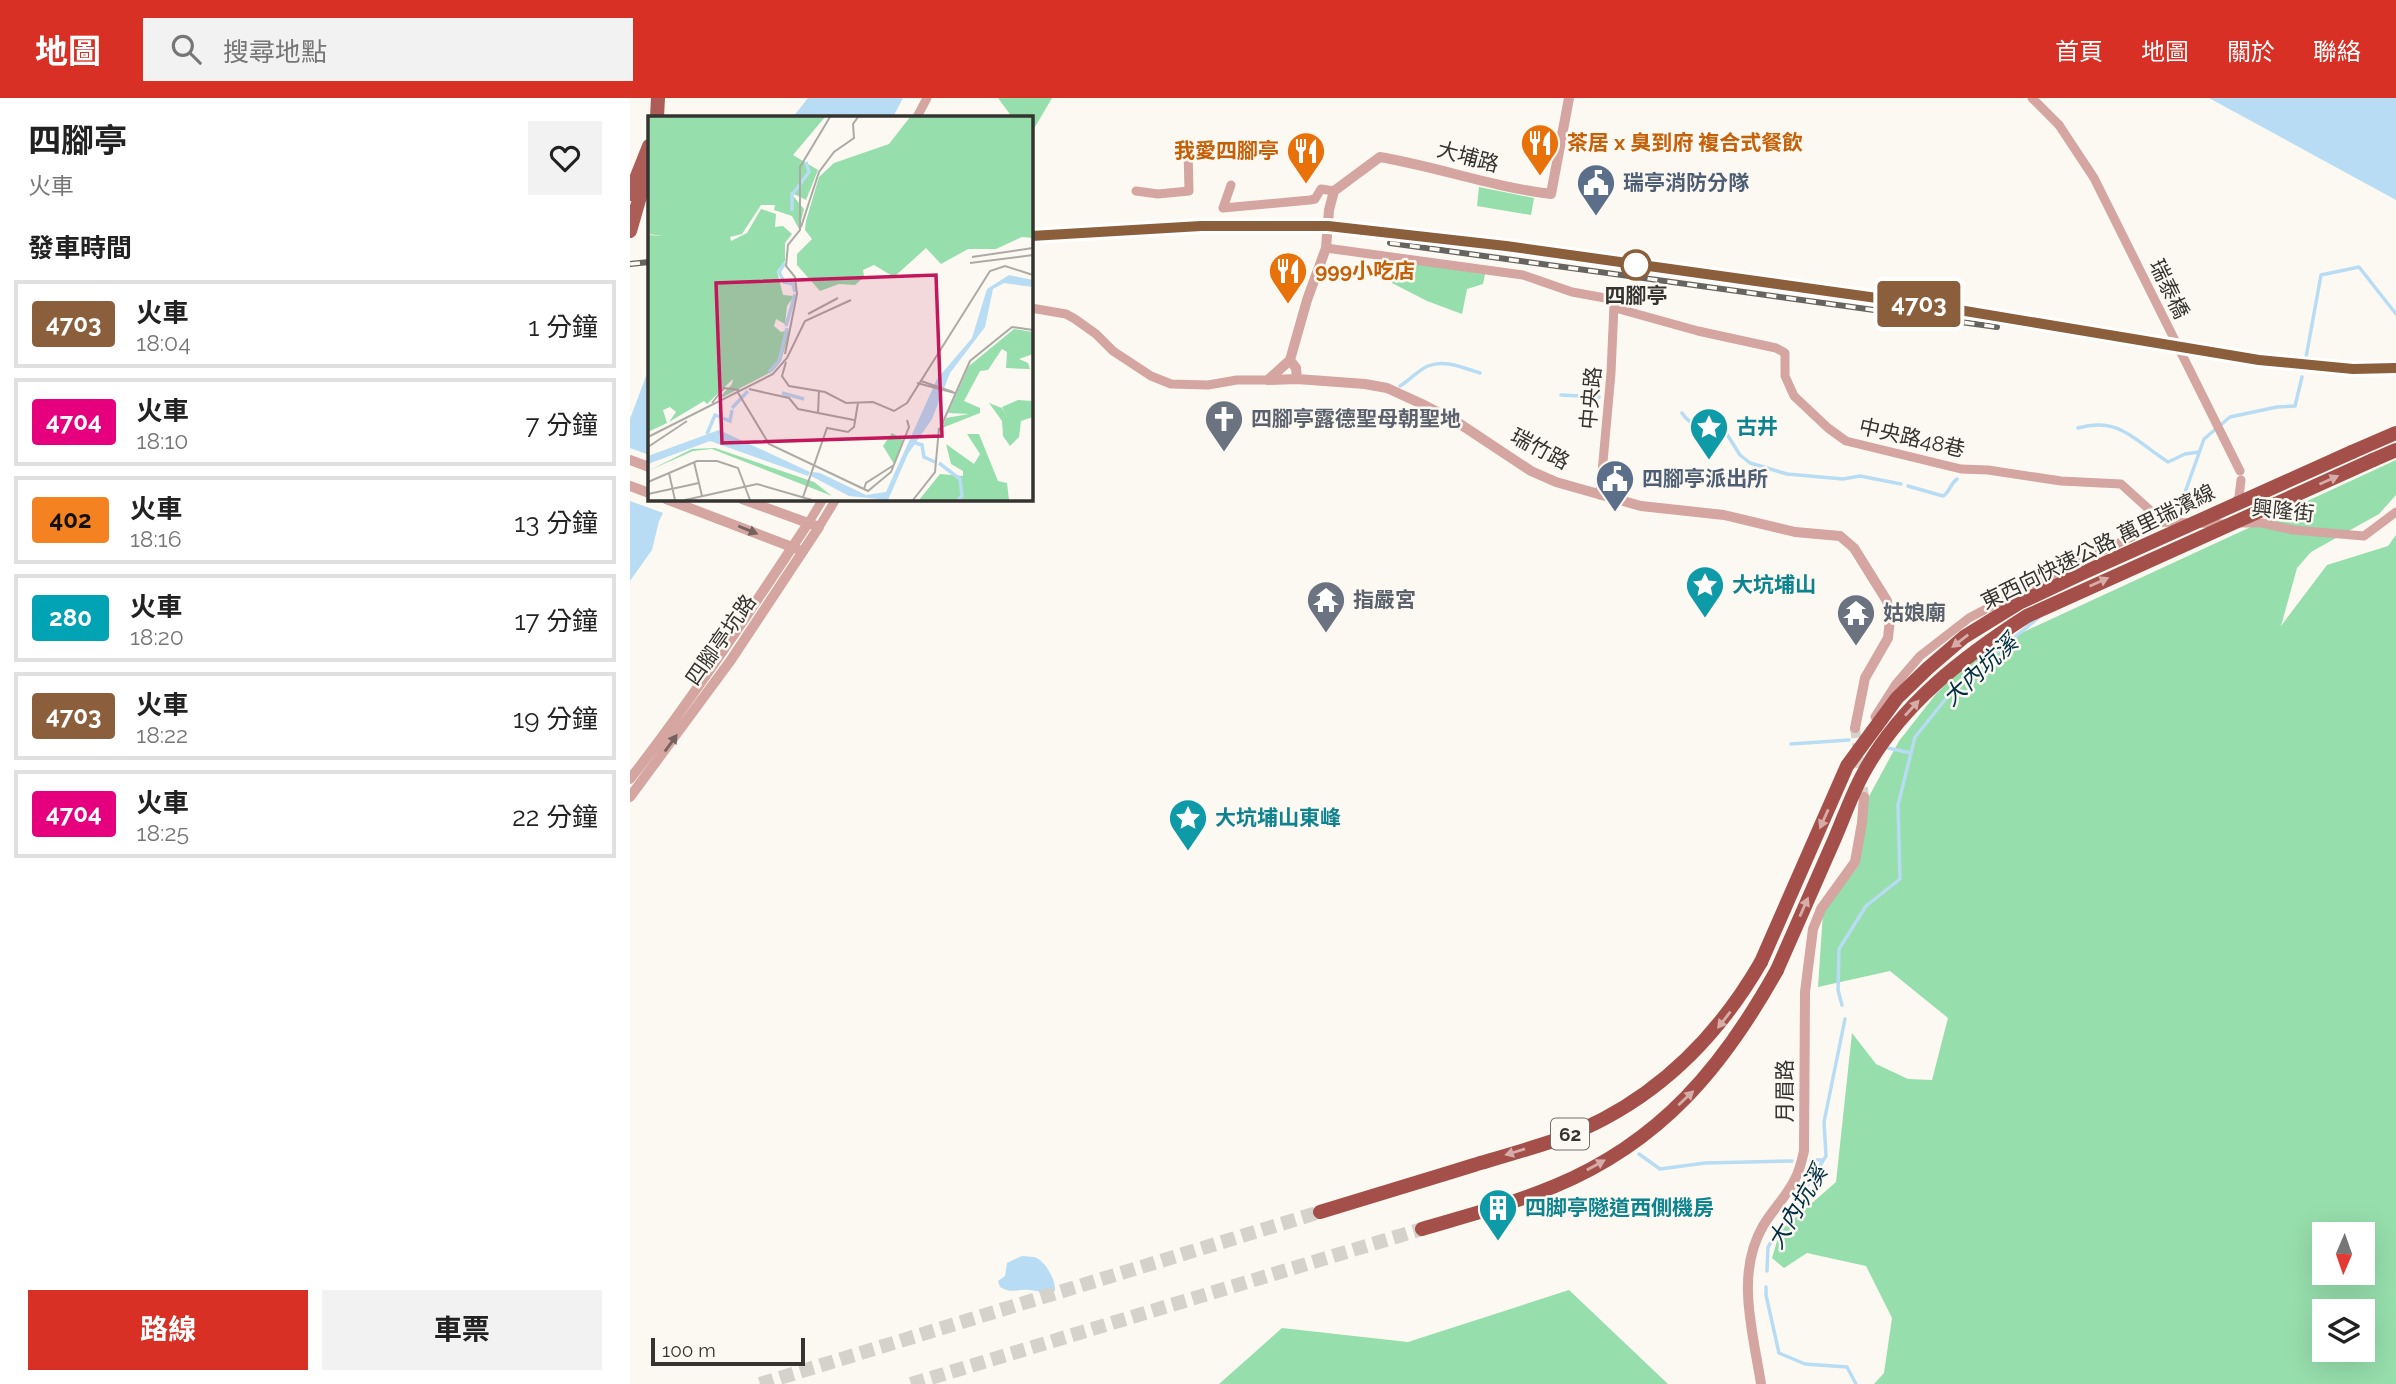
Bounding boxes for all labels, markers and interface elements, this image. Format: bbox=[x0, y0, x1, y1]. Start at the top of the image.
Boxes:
search box bbox=[143, 18, 633, 81]
icon: search bbox=[167, 30, 205, 68]
text: 地圖 bbox=[35, 32, 101, 71]
text: 搜尋地點 bbox=[223, 37, 327, 67]
text: 首頁 bbox=[2055, 37, 2103, 66]
text: 地圖 bbox=[2141, 37, 2189, 66]
text: 關於 bbox=[2227, 37, 2275, 66]
text: 聯絡 bbox=[2313, 37, 2361, 66]
inset map bbox=[648, 116, 1032, 500]
text: 四腳亭 bbox=[28, 121, 127, 160]
button: heart bbox=[528, 121, 602, 195]
restaurant icon: 茶居 x 臭到府 複合式餐飲 bbox=[1519, 122, 1561, 177]
restaurant icon: 我愛四腳亭 bbox=[1285, 130, 1327, 185]
place label: 茶居 x 臭到府 複合式餐飲 bbox=[1567, 130, 1803, 155]
street label: 大埔路 bbox=[1434, 136, 1502, 177]
place label: 我愛四腳亭 bbox=[1174, 138, 1279, 163]
public building icon: 瑞亭消防分隊 bbox=[1575, 162, 1617, 217]
place label: 瑞亭消防分隊 bbox=[1623, 170, 1750, 195]
text: 火車 bbox=[28, 172, 74, 199]
text: 發車時間 bbox=[28, 233, 132, 263]
restaurant icon: 999小吃店 bbox=[1267, 250, 1309, 305]
marker: 四腳亭 bbox=[1621, 250, 1651, 280]
street label: 瑞泰橋 bbox=[2144, 255, 2194, 323]
place label: 999小吃店 bbox=[1315, 258, 1415, 283]
line badge: 4703 bbox=[1870, 281, 1968, 327]
place label: 四腳亭 bbox=[1605, 283, 1668, 308]
text: 4703 bbox=[1891, 289, 1947, 318]
text: 火車 bbox=[136, 298, 188, 328]
text: 4703 bbox=[46, 309, 101, 338]
text: 1 分鐘 bbox=[528, 312, 598, 342]
text: 18:04 bbox=[136, 329, 191, 356]
street label: 中央路 bbox=[1575, 365, 1606, 430]
text: 火車 bbox=[137, 396, 189, 426]
church icon: 四腳亭露德聖母朝聖地 bbox=[1203, 398, 1245, 453]
place label: 四腳亭露德聖母朝聖地 bbox=[1251, 406, 1461, 431]
place icon: 古井 bbox=[1688, 406, 1730, 461]
text: 4704 bbox=[46, 407, 102, 436]
text: 7 分鐘 bbox=[525, 410, 598, 440]
street label: 中央路48巷 bbox=[1857, 413, 1968, 462]
place label: 古井 bbox=[1736, 414, 1778, 439]
street label: 瑞竹路 bbox=[1507, 423, 1574, 474]
text: 18:10 bbox=[137, 427, 188, 454]
public building icon: 四腳亭派出所 bbox=[1594, 458, 1636, 513]
place label: 四腳亭派出所 bbox=[1642, 466, 1768, 491]
one-way arrow bbox=[2319, 474, 2339, 486]
street label: 東西向快速公路 萬里瑞濱線 bbox=[1977, 479, 2219, 614]
text: 火車 bbox=[130, 494, 182, 524]
street label: 興隆街 bbox=[2250, 495, 2316, 526]
text: 402 bbox=[50, 505, 91, 534]
text: 13 分鐘 bbox=[514, 508, 598, 538]
one-way arrow bbox=[737, 524, 758, 535]
text: 18:16 bbox=[130, 525, 182, 552]
place icon: 大坑埔山 bbox=[1684, 564, 1726, 619]
place label: 大坑埔山 bbox=[1732, 572, 1816, 597]
one-way arrow bbox=[2088, 577, 2109, 588]
temple icon: 指嚴宮 bbox=[1305, 579, 1347, 634]
place label: 指嚴宮 bbox=[1353, 587, 1416, 612]
street label: 四腳亭坑路 bbox=[680, 590, 761, 690]
text: 火車 bbox=[130, 592, 182, 622]
temple icon: 姑娘廟 bbox=[1835, 592, 1877, 647]
place label: 姑娘廟 bbox=[1883, 600, 1946, 625]
text: 280 bbox=[49, 603, 92, 632]
text: 17 分鐘 bbox=[514, 606, 598, 636]
text: 18:20 bbox=[130, 623, 184, 650]
water label: 大內坑溪 bbox=[1937, 626, 2025, 711]
one-way arrow bbox=[1952, 633, 1970, 648]
text: 火車 bbox=[136, 690, 188, 720]
one-way arrow bbox=[1904, 700, 1919, 717]
text: 4703 bbox=[46, 701, 101, 730]
text: 19 分鐘 bbox=[513, 704, 598, 734]
text: 18:22 bbox=[136, 721, 188, 748]
one-way arrow bbox=[664, 734, 678, 752]
text: 火車 bbox=[137, 788, 189, 818]
place icon: 大坑埔山東峰 bbox=[1167, 797, 1209, 852]
text: 4704 bbox=[46, 799, 102, 828]
text: 22 分鐘 bbox=[512, 802, 598, 832]
place label: 大坑埔山東峰 bbox=[1215, 805, 1341, 830]
one-way arrow bbox=[1818, 808, 1829, 829]
text: 18:25 bbox=[137, 819, 189, 846]
one-way arrow bbox=[1799, 897, 1810, 918]
one-way arrow bbox=[1717, 1010, 1732, 1028]
street label: 月眉路 bbox=[1772, 1060, 1797, 1123]
one-way arrow bbox=[1677, 1090, 1695, 1106]
road number: 62 bbox=[1551, 1118, 1589, 1150]
one-way arrow bbox=[1505, 1148, 1526, 1158]
water label: 大內坑溪 bbox=[1761, 1158, 1833, 1253]
one-way arrow bbox=[1587, 1159, 1606, 1171]
building icon: 四脚亭隧道西側機房 bbox=[1477, 1187, 1519, 1242]
place label: 四脚亭隧道西側機房 bbox=[1525, 1195, 1714, 1220]
north arrow bbox=[2312, 1222, 2375, 1284]
map controls bbox=[2312, 1222, 2375, 1362]
button: 路線 bbox=[28, 1290, 308, 1370]
button: 車票 bbox=[322, 1290, 602, 1370]
button: layers bbox=[2312, 1299, 2375, 1362]
scale bar bbox=[651, 1335, 805, 1367]
text: 100 m bbox=[662, 1339, 716, 1361]

